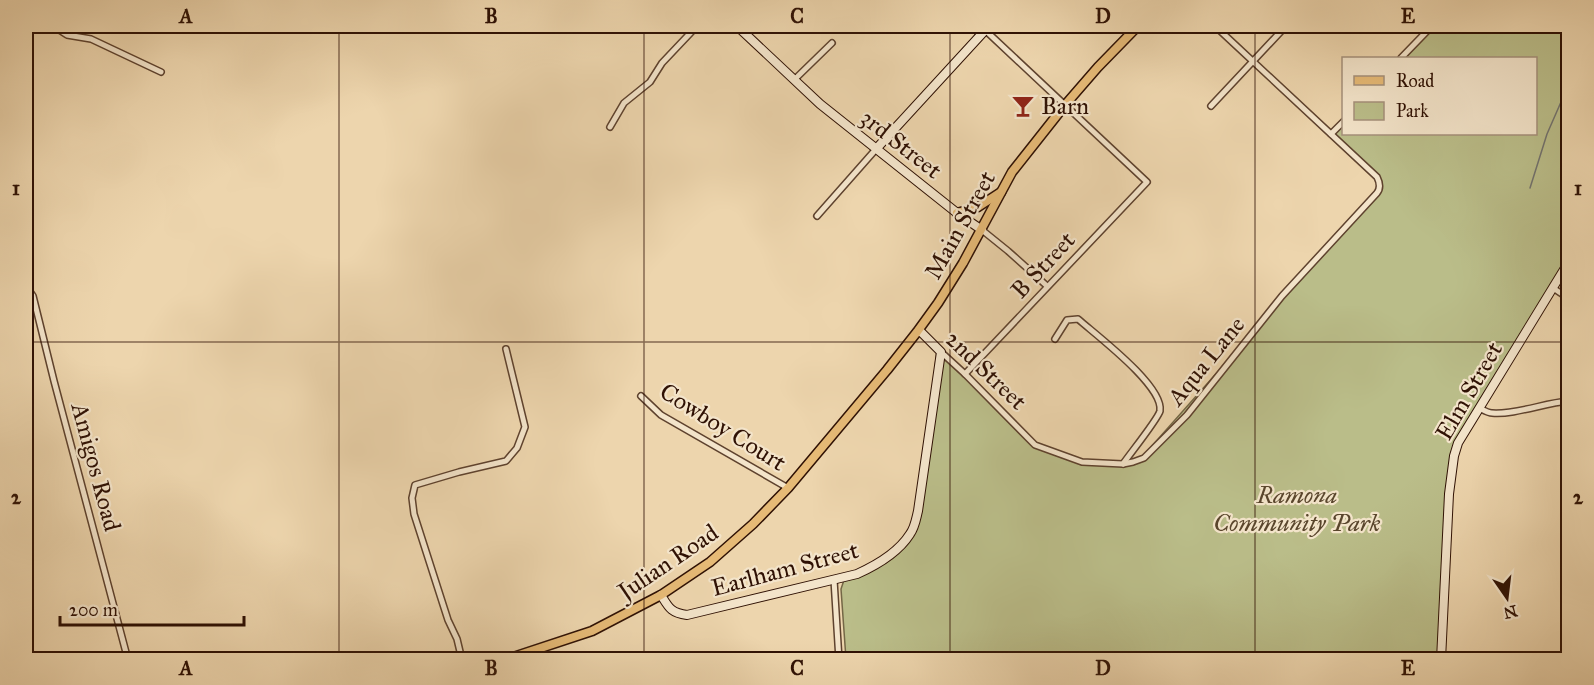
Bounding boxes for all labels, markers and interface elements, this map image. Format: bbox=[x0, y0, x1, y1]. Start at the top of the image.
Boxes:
text: A bbox=[177, 4, 193, 28]
text: B bbox=[484, 4, 498, 28]
text: C bbox=[790, 4, 804, 28]
text: D bbox=[1095, 4, 1111, 28]
text: E bbox=[1401, 4, 1416, 28]
legend bbox=[1342, 57, 1537, 135]
text: Road bbox=[1396, 70, 1434, 92]
place label: Barn bbox=[1041, 91, 1089, 121]
bar icon: Barn bbox=[1010, 93, 1036, 119]
text: Park bbox=[1396, 100, 1429, 122]
street label: 3rd Street bbox=[854, 103, 948, 185]
street label: Main Street bbox=[918, 165, 1002, 284]
text: 1 bbox=[12, 176, 20, 200]
text: 1 bbox=[1574, 176, 1582, 200]
street label: B Street bbox=[1005, 225, 1082, 305]
street label: Aqua Lane bbox=[1160, 310, 1251, 413]
street label: 2nd Street bbox=[939, 324, 1033, 416]
street label: Elm Street bbox=[1429, 336, 1509, 446]
street label: Cowboy Court bbox=[654, 376, 792, 478]
street label: Amigos Road bbox=[64, 399, 128, 534]
park label: Ramona Community Park bbox=[1213, 480, 1381, 538]
text: 2 bbox=[11, 485, 22, 509]
text: 2 bbox=[1573, 485, 1584, 509]
street label: Julian Road bbox=[610, 518, 724, 608]
street label: Earlham Street bbox=[708, 535, 862, 603]
north arrow bbox=[1477, 568, 1537, 628]
scale bar bbox=[60, 589, 244, 627]
text: 200 m bbox=[69, 599, 118, 621]
text: N bbox=[1501, 601, 1519, 623]
text: A bbox=[177, 656, 193, 680]
text: B bbox=[484, 656, 498, 680]
text: C bbox=[790, 656, 804, 680]
text: D bbox=[1095, 656, 1111, 680]
text: E bbox=[1401, 656, 1416, 680]

